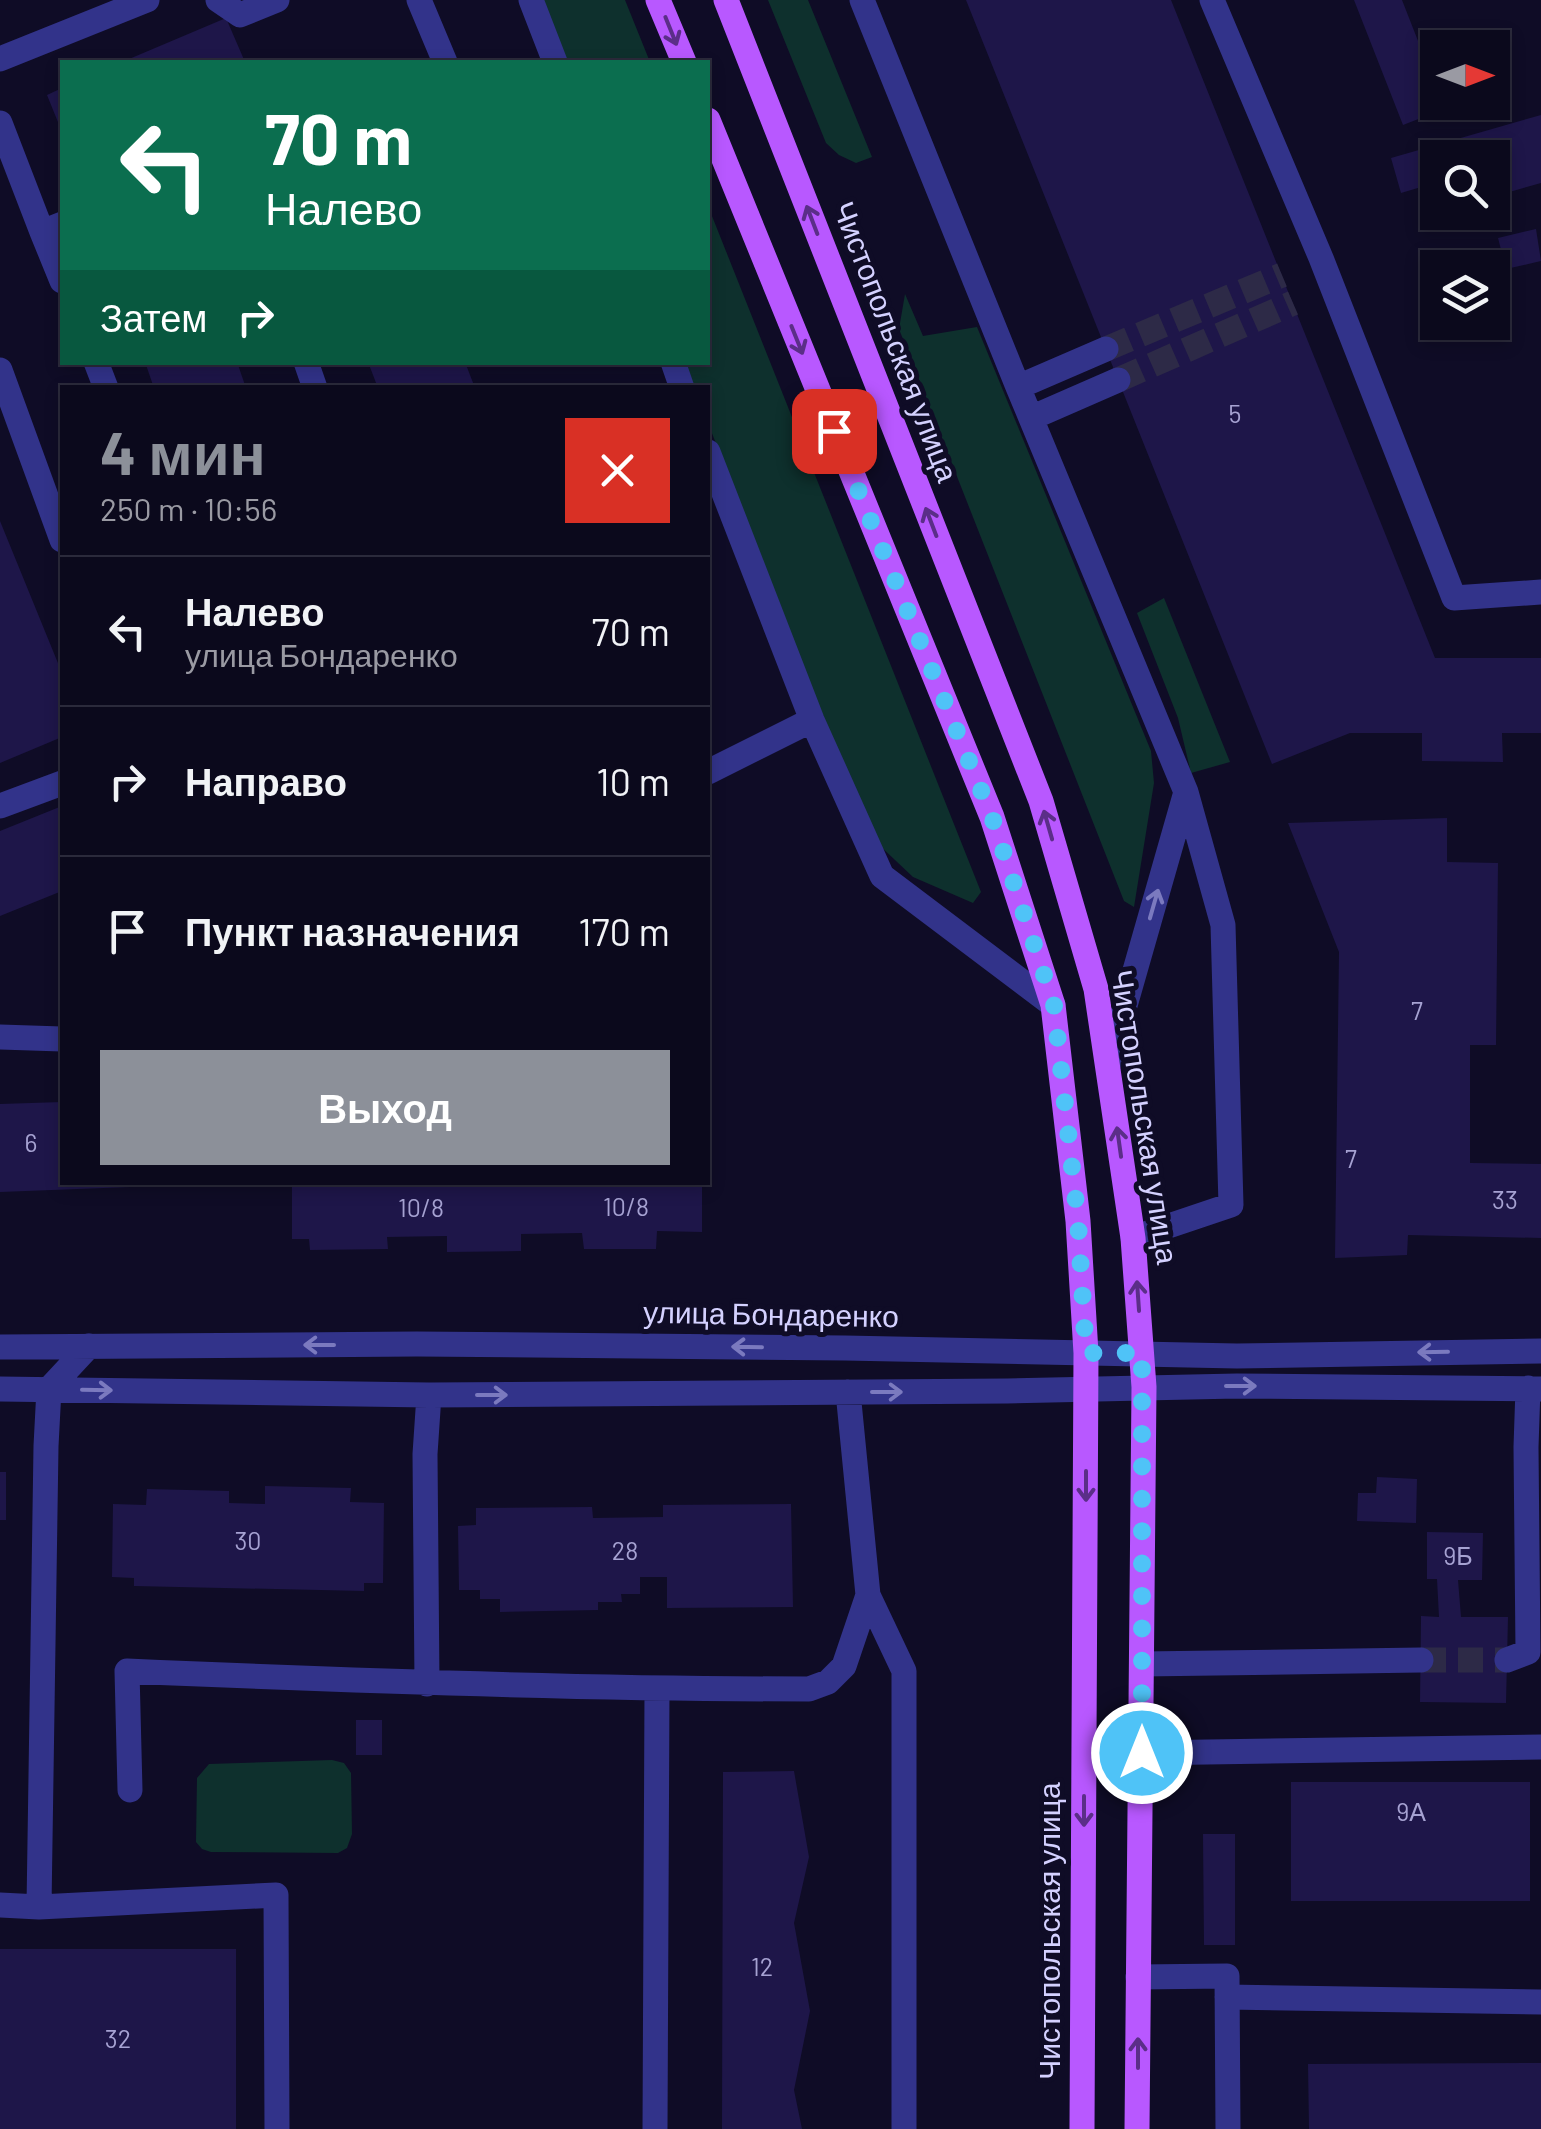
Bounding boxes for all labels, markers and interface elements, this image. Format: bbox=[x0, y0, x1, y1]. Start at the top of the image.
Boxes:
one-way arrow bbox=[663, 15, 681, 46]
north arrow bbox=[1420, 30, 1510, 120]
map controls bbox=[1420, 30, 1510, 340]
text: 70 m bbox=[265, 95, 412, 179]
icon: left bbox=[100, 100, 230, 230]
button: search bbox=[1420, 140, 1510, 230]
text: Налево bbox=[265, 180, 422, 234]
street label: Чистопольская улица bbox=[827, 196, 967, 487]
one-way arrow bbox=[802, 205, 820, 235]
button: layers bbox=[1420, 250, 1510, 340]
icon: right bbox=[228, 290, 283, 345]
text: Затем bbox=[100, 294, 208, 340]
one-way arrow bbox=[790, 324, 808, 355]
pin bbox=[792, 389, 877, 474]
house number: 5 bbox=[1229, 398, 1241, 428]
icon: arrive bbox=[807, 404, 862, 459]
text: 4 мин bbox=[100, 415, 266, 487]
button: close bbox=[565, 418, 670, 523]
text: 250 m · 10:56 bbox=[100, 489, 277, 527]
one-way arrow bbox=[921, 508, 939, 538]
text: Налево bbox=[185, 588, 324, 634]
icon: left bbox=[100, 604, 155, 659]
text: 70 m bbox=[592, 608, 670, 654]
text: улица Бондаренко bbox=[185, 635, 458, 673]
icon: right bbox=[100, 754, 155, 809]
text: Направо bbox=[185, 758, 347, 804]
text: 10 m bbox=[596, 758, 670, 804]
one-way arrow bbox=[1038, 810, 1056, 842]
one-way arrow bbox=[1145, 889, 1164, 920]
icon: arrive bbox=[100, 904, 155, 959]
text: Пункт назначения bbox=[185, 908, 520, 954]
text: 170 m bbox=[578, 908, 670, 954]
street label: Чистопольская улица bbox=[1105, 967, 1187, 1267]
house number: 7 bbox=[1411, 995, 1423, 1025]
button: Выход bbox=[100, 1050, 670, 1165]
one-way arrow bbox=[1109, 1126, 1127, 1159]
house number: 6 bbox=[25, 1127, 37, 1157]
house number: 7 bbox=[1345, 1143, 1357, 1173]
house number: 33 bbox=[1492, 1184, 1518, 1214]
house number: 10/8 bbox=[603, 1191, 649, 1221]
house number: 10/8 bbox=[398, 1192, 444, 1222]
one-way arrow bbox=[1128, 1280, 1147, 1312]
street label: улица Бондаренко bbox=[643, 1293, 899, 1333]
one-way arrow bbox=[304, 1336, 336, 1354]
one-way arrow bbox=[732, 1338, 764, 1356]
one-way arrow bbox=[1418, 1342, 1450, 1362]
one-way arrow bbox=[1224, 1376, 1257, 1396]
one-way arrow bbox=[80, 1380, 113, 1400]
one-way arrow bbox=[870, 1382, 903, 1402]
one-way arrow bbox=[476, 1386, 508, 1404]
one-way arrow bbox=[1076, 1470, 1096, 1502]
house number: 30 bbox=[234, 1525, 262, 1555]
house number: 28 bbox=[612, 1535, 638, 1565]
house number: 9Б bbox=[1443, 1540, 1473, 1570]
position arrow bbox=[1090, 1701, 1194, 1805]
street label: Чистопольская улица bbox=[1030, 1782, 1066, 2080]
one-way arrow bbox=[1074, 1795, 1093, 1827]
house number: 9А bbox=[1396, 1796, 1426, 1826]
house number: 12 bbox=[751, 1951, 773, 1981]
house number: 32 bbox=[105, 2023, 131, 2053]
one-way arrow bbox=[1128, 2037, 1148, 2070]

